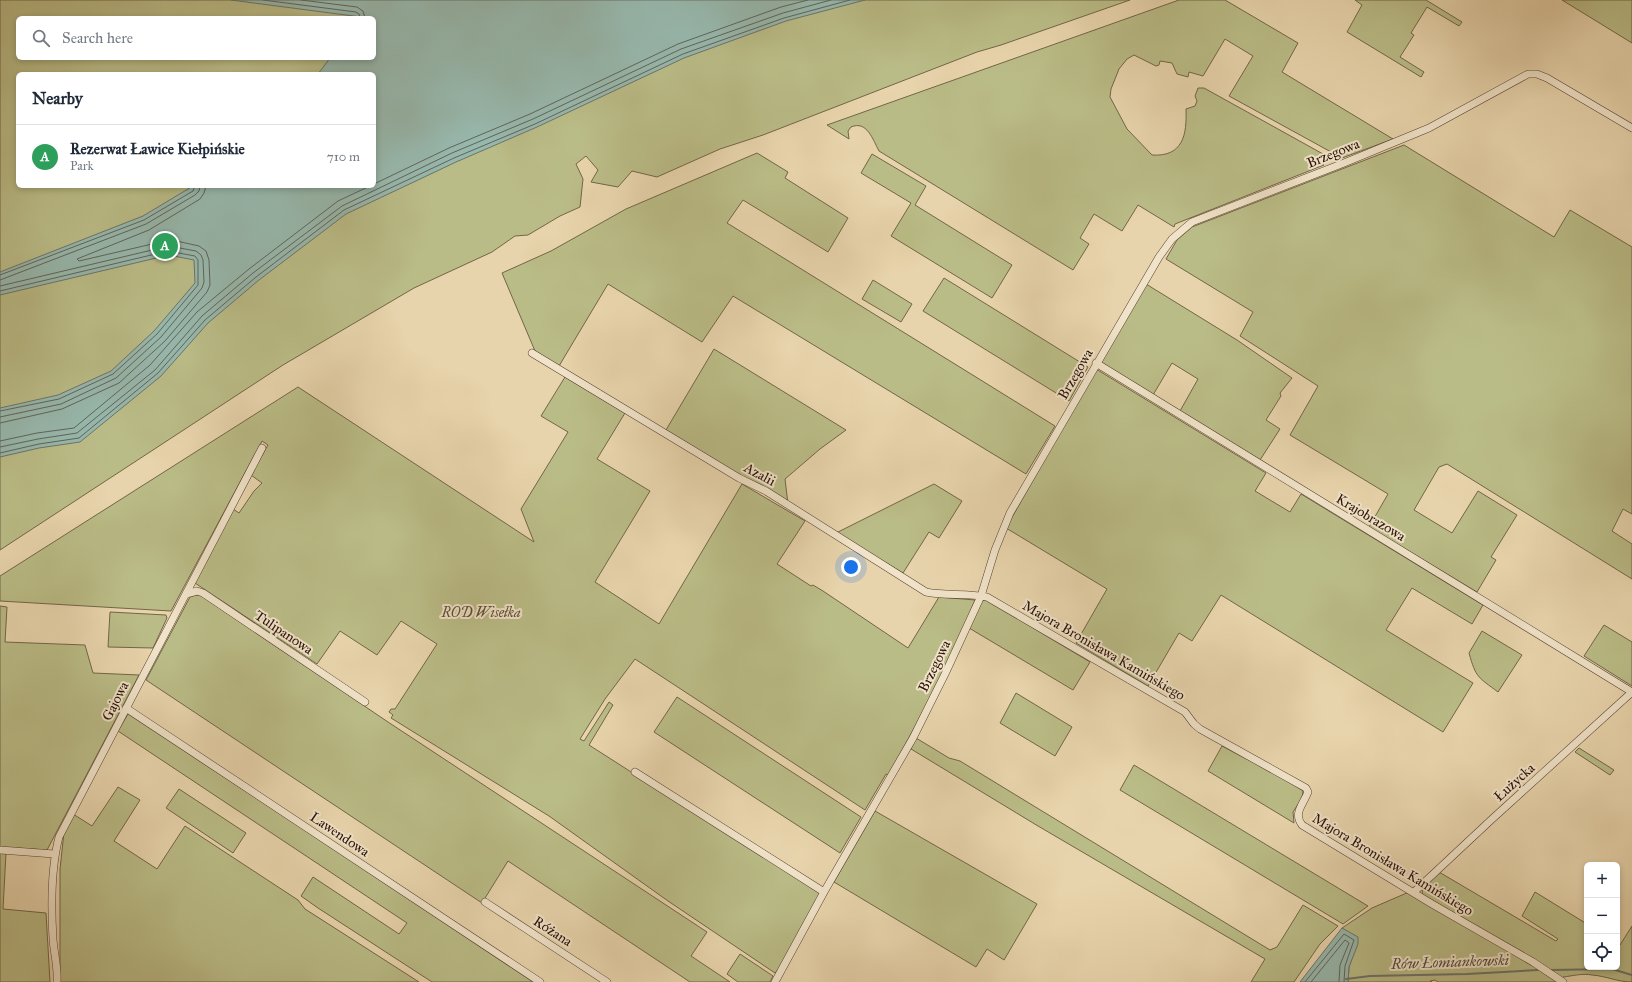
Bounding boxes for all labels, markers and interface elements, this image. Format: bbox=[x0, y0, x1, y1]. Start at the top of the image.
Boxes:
search box bbox=[16, 16, 376, 60]
icon: search bbox=[30, 27, 52, 49]
text: Search here bbox=[62, 29, 133, 47]
text: Nearby bbox=[32, 88, 83, 109]
street label: Brzegowa bbox=[1304, 135, 1362, 172]
text: Rezerwat Ławice Kiełpińskie bbox=[70, 140, 245, 158]
text: A bbox=[41, 149, 49, 165]
text: 710 m bbox=[327, 149, 360, 165]
text: Park bbox=[70, 158, 94, 174]
pin: A bbox=[152, 231, 178, 261]
street label: Brzegowa bbox=[1054, 346, 1097, 403]
street label: Azalii bbox=[740, 459, 779, 490]
street label: Krajobrazowa bbox=[1333, 490, 1409, 545]
your location bbox=[841, 557, 861, 577]
street label: Majora Bronisława Kamińskiego bbox=[1020, 597, 1188, 704]
park label: ROD Wisełka bbox=[440, 604, 521, 621]
street label: Tulipanowa bbox=[251, 607, 316, 658]
street label: Brzegowa bbox=[915, 638, 954, 695]
street label: Gajowa bbox=[98, 679, 133, 724]
street label: Łużycka bbox=[1490, 760, 1538, 805]
street label: Lawendowa bbox=[307, 808, 373, 860]
street label: Majora Bronisława Kamińskiego bbox=[1309, 810, 1476, 919]
map controls bbox=[1584, 862, 1620, 970]
button: + bbox=[1584, 862, 1620, 898]
button: − bbox=[1584, 898, 1620, 934]
street label: Różana bbox=[530, 913, 575, 950]
button: locate bbox=[1584, 934, 1620, 970]
water label: Rów Łomiankowski bbox=[1390, 951, 1510, 973]

